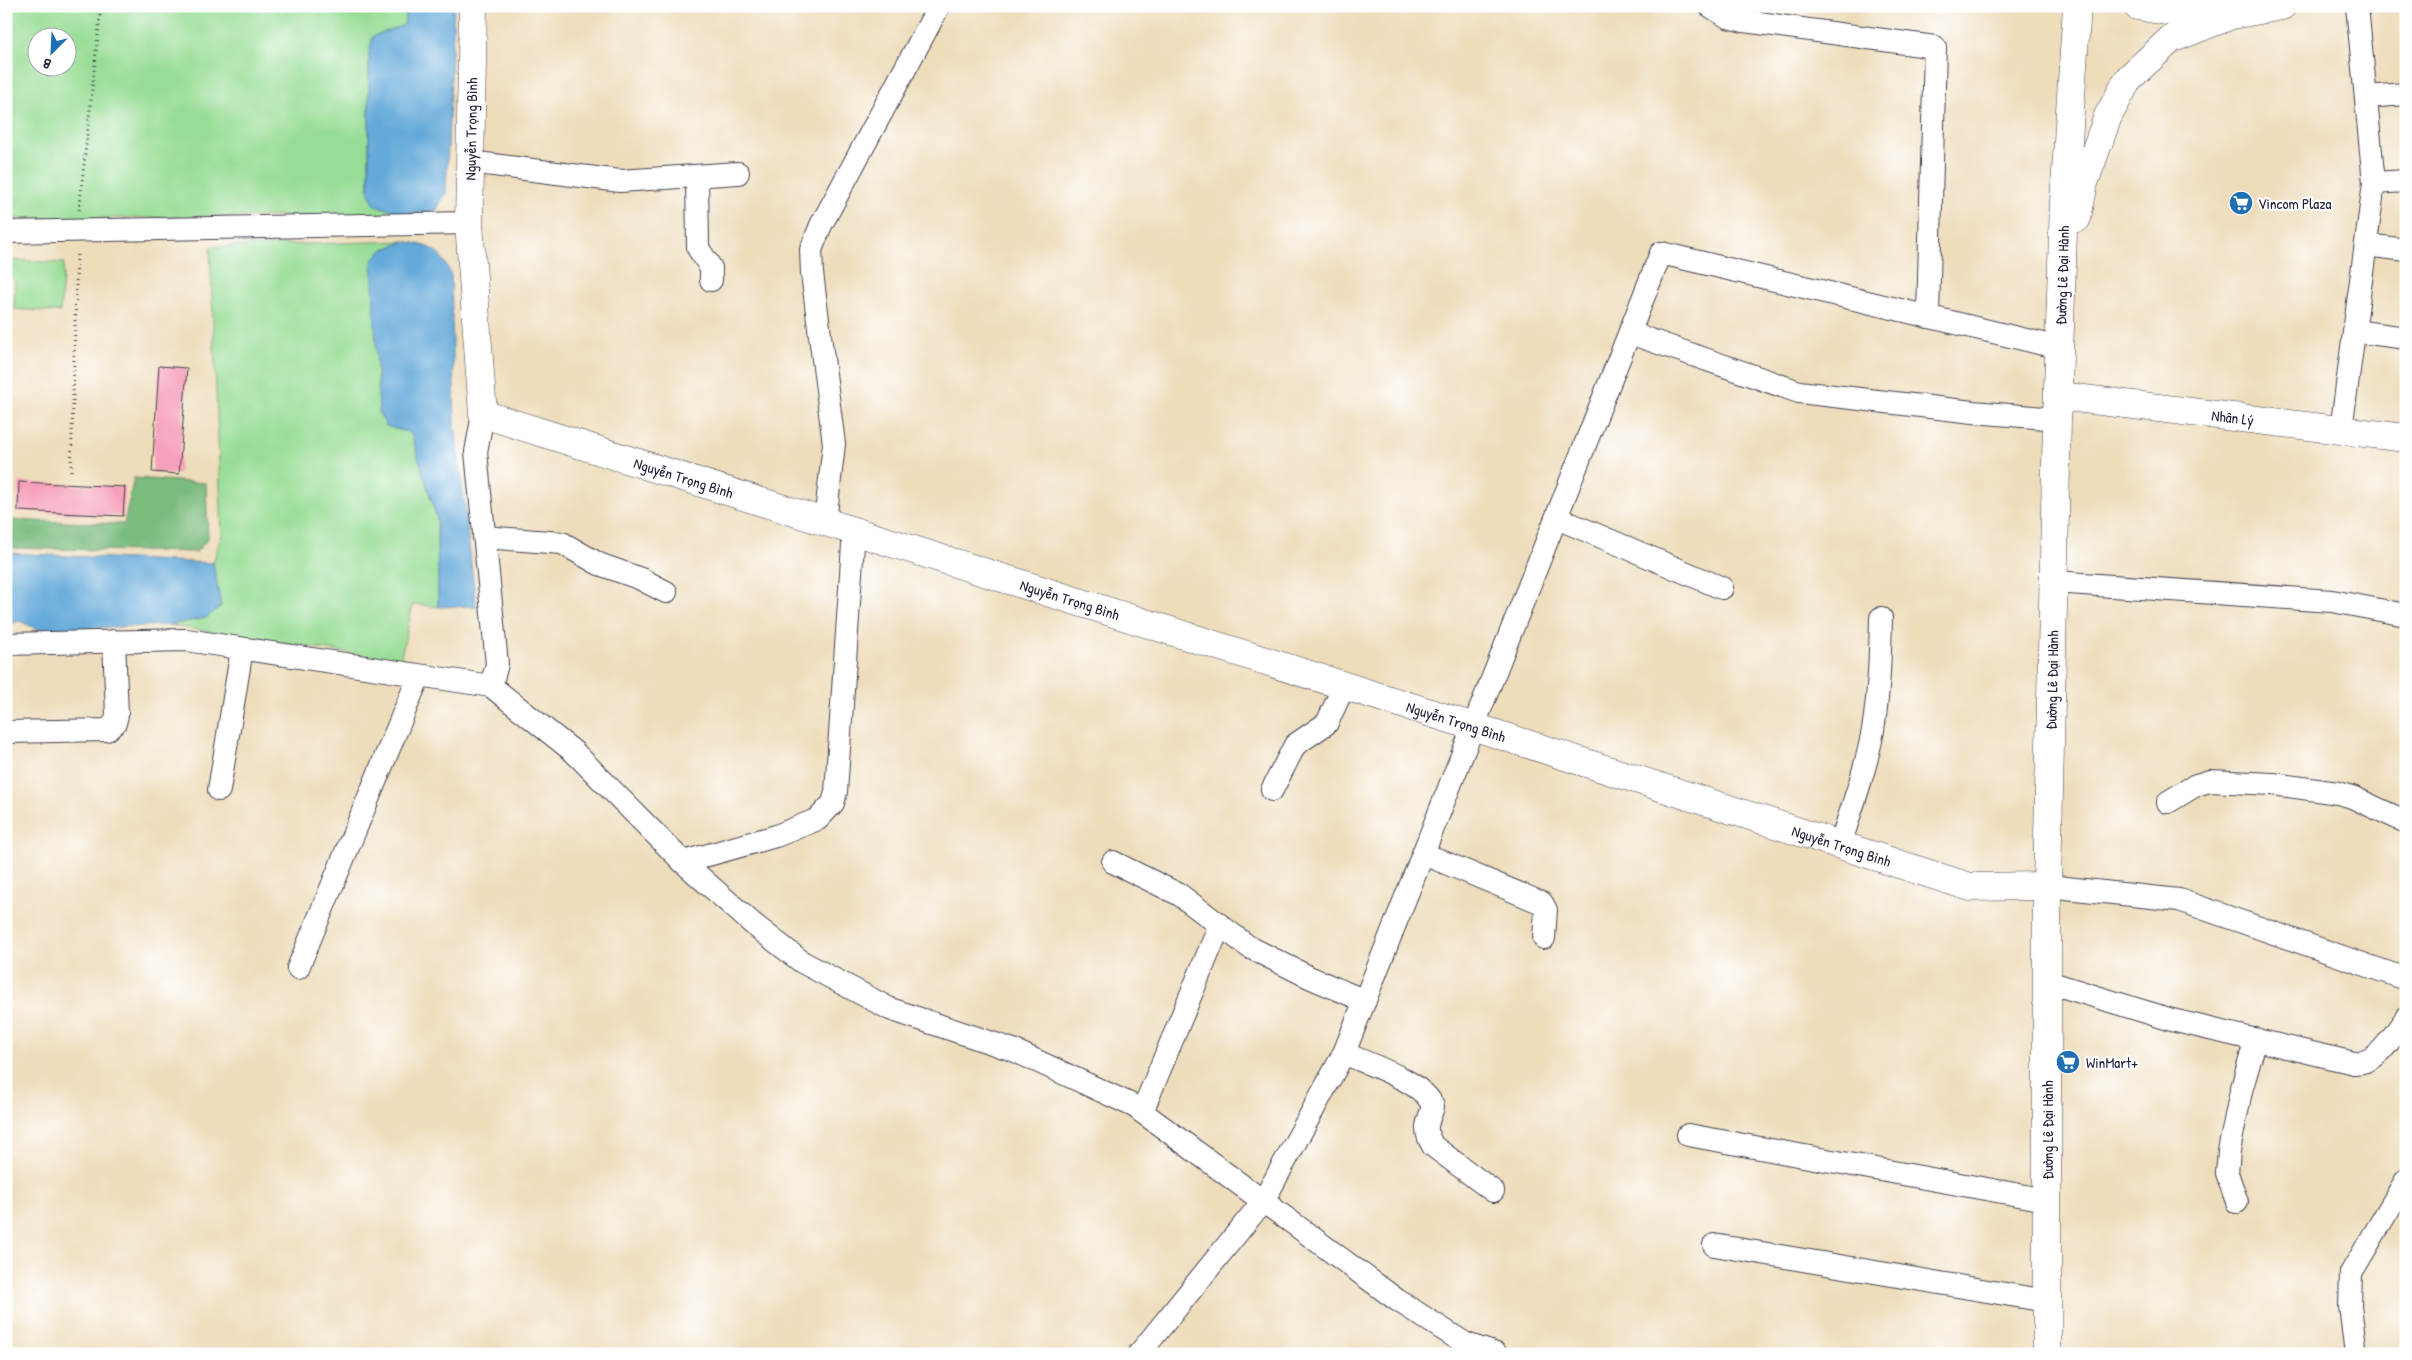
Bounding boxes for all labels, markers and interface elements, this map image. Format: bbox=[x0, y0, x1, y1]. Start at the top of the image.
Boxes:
north arrow bbox=[28, 28, 78, 78]
text: B bbox=[39, 54, 54, 74]
street label: Nguyễn Trọng Bình bbox=[460, 77, 482, 181]
supermarket icon: Vincom Plaza bbox=[2228, 190, 2254, 216]
place label: Vincom Plaza bbox=[2258, 193, 2332, 214]
street label: Đường Lê Đại Hành bbox=[2050, 225, 2074, 325]
street label: Nhân Lý bbox=[2210, 404, 2255, 430]
street label: Nguyễn Trọng Bình bbox=[631, 452, 736, 503]
street label: Nguyễn Trọng Bình bbox=[1018, 574, 1122, 625]
street label: Đường Lê Đại Hành bbox=[2040, 630, 2063, 730]
street label: Nguyễn Trọng Bình bbox=[1404, 696, 1508, 747]
street label: Nguyễn Trọng Bình bbox=[1789, 820, 1894, 871]
supermarket icon: WinMart+ bbox=[2055, 1049, 2081, 1075]
place label: WinMart+ bbox=[2086, 1052, 2138, 1073]
street label: Đường Lê Đại Hành bbox=[2037, 1080, 2058, 1180]

